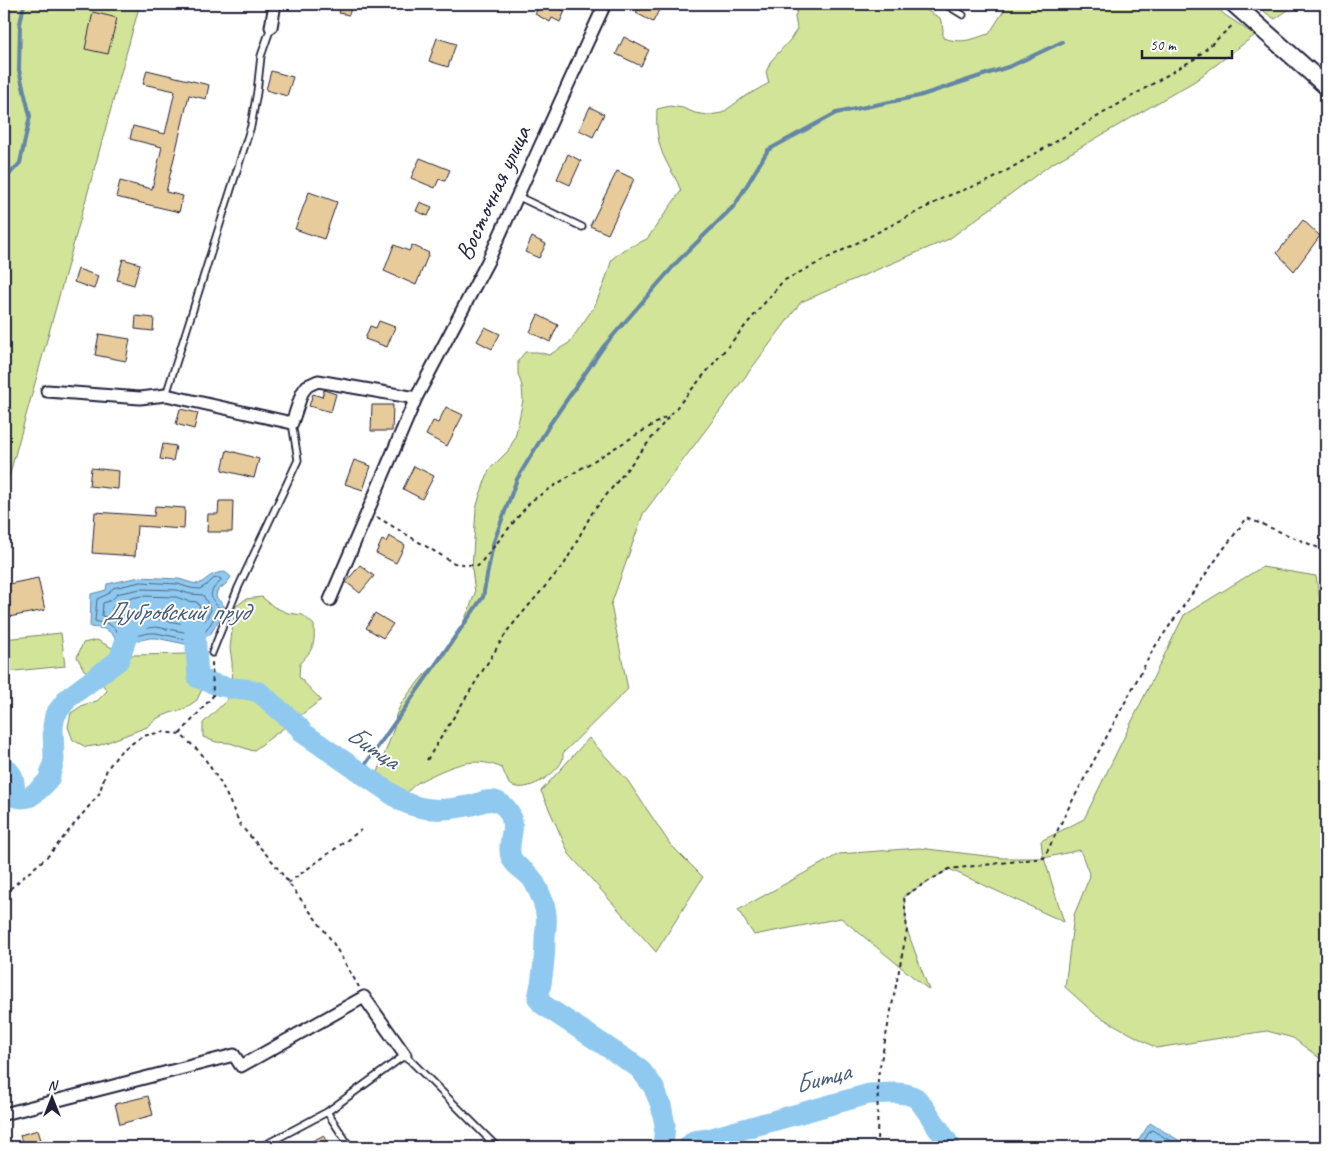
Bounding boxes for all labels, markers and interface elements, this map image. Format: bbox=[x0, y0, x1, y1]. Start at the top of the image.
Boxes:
scale bar bbox=[1142, 28, 1232, 60]
text: 50 m bbox=[1150, 36, 1177, 55]
street label: Восточная улица bbox=[448, 119, 539, 265]
water label: Дубровский пруд bbox=[102, 595, 254, 628]
water label: Битца bbox=[340, 718, 408, 778]
water label: Битца bbox=[790, 1054, 856, 1101]
north arrow bbox=[28, 1074, 78, 1124]
text: N bbox=[48, 1077, 59, 1094]

